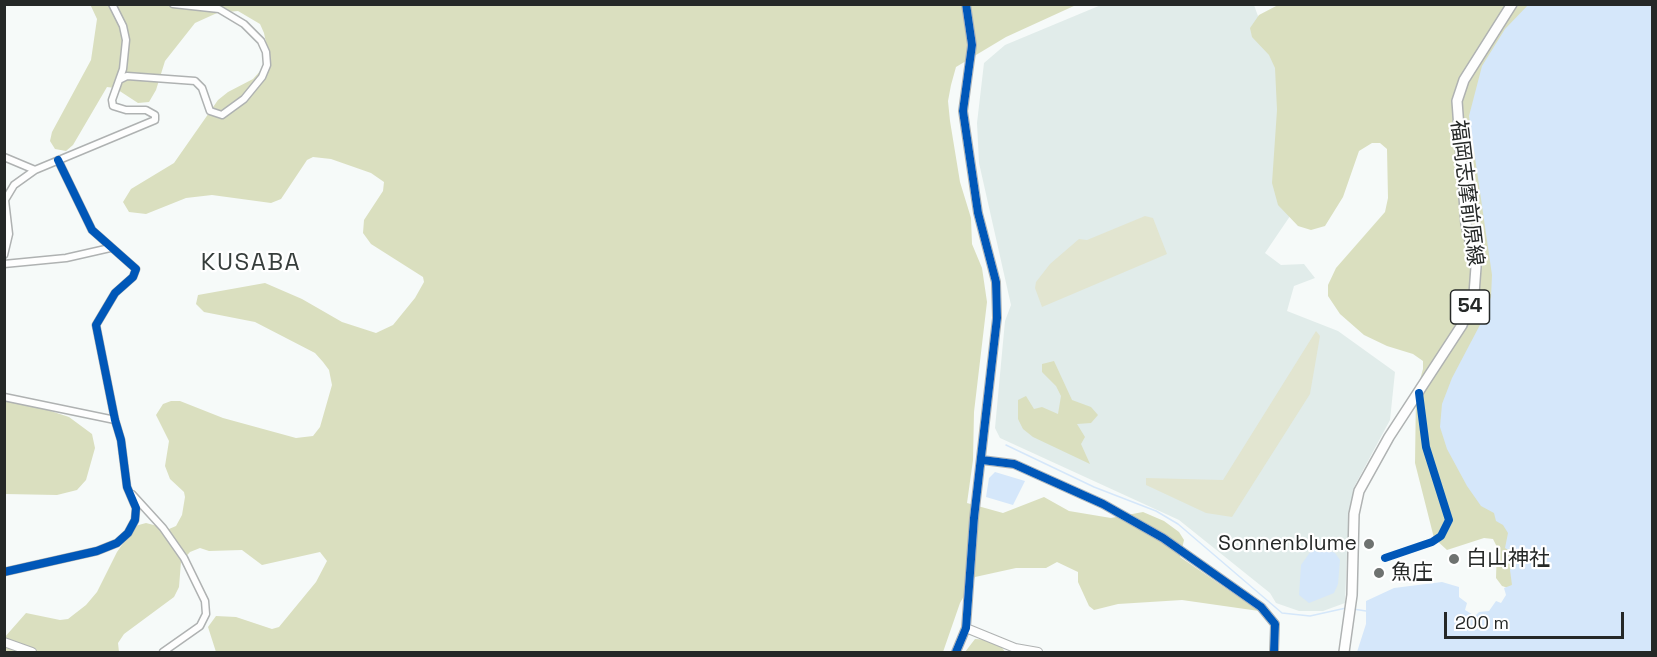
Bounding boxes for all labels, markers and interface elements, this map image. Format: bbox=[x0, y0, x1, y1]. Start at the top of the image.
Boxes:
street label: 福岡志摩前原線 bbox=[1445, 119, 1487, 267]
district label: KUSABA bbox=[201, 249, 301, 277]
road number: 54 bbox=[1450, 290, 1490, 324]
place label: Sonnenblume bbox=[1218, 531, 1357, 557]
marker: Sonnenblume bbox=[1362, 537, 1376, 551]
place label: 白山神社 bbox=[1466, 546, 1550, 572]
marker: 白山神社 bbox=[1447, 552, 1461, 566]
place label: 魚庄 bbox=[1391, 560, 1433, 586]
marker: 魚庄 bbox=[1372, 566, 1386, 580]
scale bar bbox=[1447, 600, 1627, 638]
text: 200 m bbox=[1455, 611, 1509, 634]

